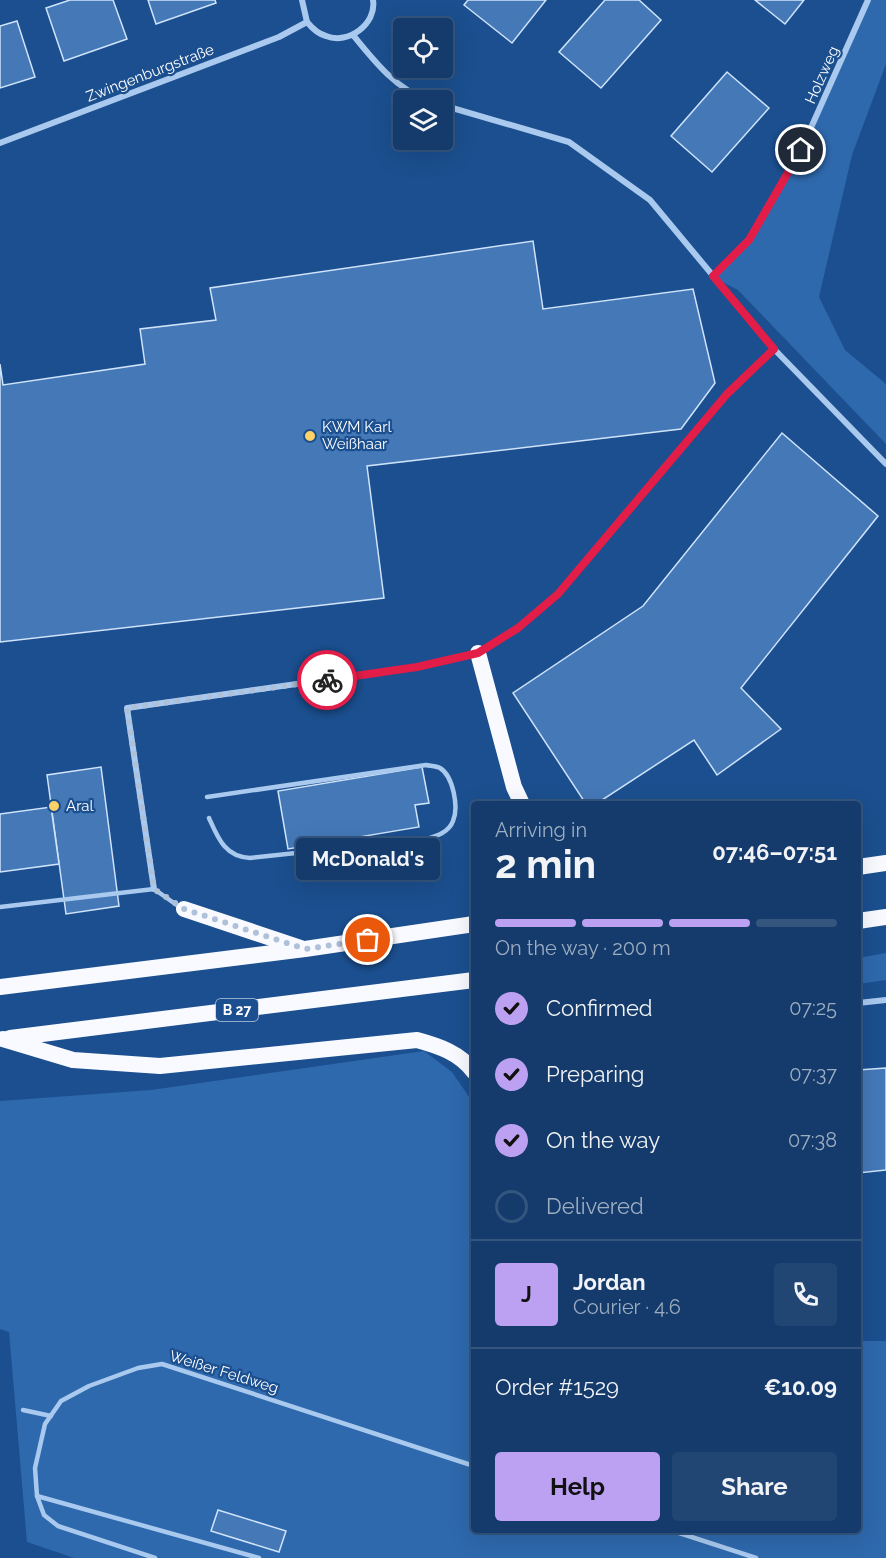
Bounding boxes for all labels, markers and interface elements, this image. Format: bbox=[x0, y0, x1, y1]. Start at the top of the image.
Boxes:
map controls bbox=[393, 18, 453, 150]
button: locate bbox=[393, 18, 453, 78]
street label: Zwingenburgstraße bbox=[84, 40, 217, 106]
street label: Holzweg bbox=[801, 43, 843, 107]
button: layers bbox=[393, 90, 453, 150]
pin bbox=[775, 124, 826, 175]
icon: home bbox=[784, 133, 817, 166]
place label: KWM Karl Weißhaar bbox=[322, 418, 392, 453]
marker: KWM Karl Weißhaar bbox=[303, 429, 317, 443]
courier bbox=[297, 650, 357, 710]
icon: bike bbox=[311, 664, 344, 697]
place label: Aral bbox=[66, 797, 95, 815]
marker: Aral bbox=[47, 799, 61, 813]
text: Arriving in bbox=[495, 818, 587, 842]
callout: McDonald's bbox=[296, 838, 440, 880]
text: 07:46–07:51 bbox=[712, 839, 837, 865]
text: 2 min bbox=[495, 841, 596, 887]
text: McDonald's bbox=[312, 847, 424, 871]
pin bbox=[342, 914, 393, 965]
icon: bag bbox=[351, 923, 384, 956]
text: On the way · 200 m bbox=[495, 936, 671, 960]
icon: check bbox=[495, 992, 528, 1025]
text: Confirmed bbox=[546, 995, 653, 1021]
text: 07:25 bbox=[789, 996, 837, 1020]
road number: B 27 bbox=[216, 999, 258, 1021]
icon: check bbox=[495, 1058, 528, 1091]
text: Preparing bbox=[546, 1061, 644, 1087]
text: 07:37 bbox=[789, 1062, 837, 1086]
icon: check bbox=[495, 1124, 528, 1157]
text: On the way bbox=[546, 1127, 660, 1153]
text: 07:38 bbox=[788, 1128, 837, 1152]
text: Delivered bbox=[546, 1193, 644, 1219]
button: phone bbox=[774, 1263, 837, 1326]
text: Jordan bbox=[573, 1269, 645, 1295]
text: J bbox=[521, 1281, 532, 1307]
text: Courier · 4.6 bbox=[573, 1295, 681, 1319]
street label: Weißer Feldweg bbox=[167, 1347, 281, 1397]
text: Order #1529 bbox=[495, 1374, 619, 1400]
text: €10.09 bbox=[764, 1374, 837, 1400]
button: Help bbox=[495, 1452, 660, 1521]
button: Share bbox=[672, 1452, 837, 1521]

